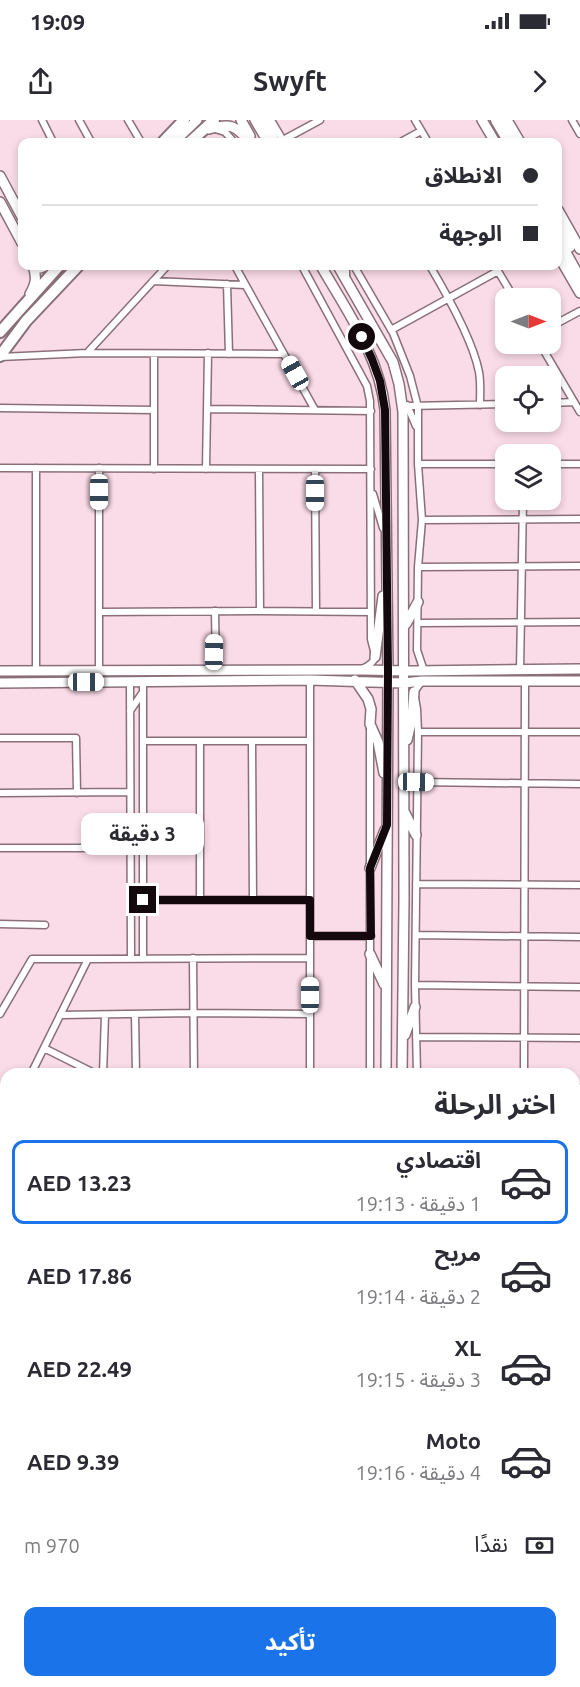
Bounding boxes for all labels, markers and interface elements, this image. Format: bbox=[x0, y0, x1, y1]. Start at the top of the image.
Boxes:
text: 19:09 bbox=[30, 9, 85, 34]
icon: share bbox=[24, 65, 57, 98]
icon: forward bbox=[523, 65, 556, 98]
text: Swyft bbox=[253, 66, 327, 96]
text: الانطلاق bbox=[425, 162, 502, 187]
text: الوجهة bbox=[439, 220, 502, 245]
north arrow bbox=[495, 288, 561, 354]
map controls bbox=[495, 288, 561, 510]
route start bbox=[348, 323, 375, 350]
car bbox=[278, 353, 312, 393]
button: locate bbox=[495, 366, 561, 432]
button: layers bbox=[495, 444, 561, 510]
car bbox=[90, 474, 108, 510]
car bbox=[306, 475, 324, 511]
car bbox=[205, 634, 223, 670]
car bbox=[68, 673, 104, 691]
car bbox=[398, 773, 434, 791]
callout: 3 دقيقة bbox=[82, 813, 204, 855]
text: 3 دقيقة bbox=[109, 822, 176, 845]
route end bbox=[129, 886, 156, 913]
car bbox=[301, 977, 319, 1013]
text: اختر الرحلة bbox=[434, 1089, 556, 1119]
text: اقتصادي bbox=[396, 1147, 481, 1172]
icon: car bbox=[499, 1155, 553, 1209]
text: AED 13.23 bbox=[27, 1170, 132, 1195]
text: 1 دقيقة · 19:13 bbox=[355, 1192, 481, 1215]
text: مريح bbox=[435, 1240, 481, 1265]
icon: car bbox=[499, 1248, 553, 1302]
text: AED 17.86 bbox=[27, 1263, 132, 1288]
text: 2 دقيقة · 19:14 bbox=[355, 1285, 481, 1308]
text: XL bbox=[454, 1335, 481, 1360]
icon: car bbox=[499, 1341, 553, 1395]
text: AED 22.49 bbox=[27, 1356, 132, 1381]
text: 3 دقيقة · 19:15 bbox=[355, 1368, 481, 1391]
text: Moto bbox=[426, 1428, 481, 1453]
icon: car bbox=[499, 1434, 553, 1488]
text: AED 9.39 bbox=[27, 1449, 119, 1474]
text: 4 دقيقة · 19:16 bbox=[355, 1461, 481, 1484]
icon: cash bbox=[523, 1529, 556, 1562]
text: نقدًا bbox=[474, 1531, 508, 1556]
text: 970 m bbox=[24, 1534, 80, 1557]
button: تأكيد bbox=[24, 1607, 556, 1676]

